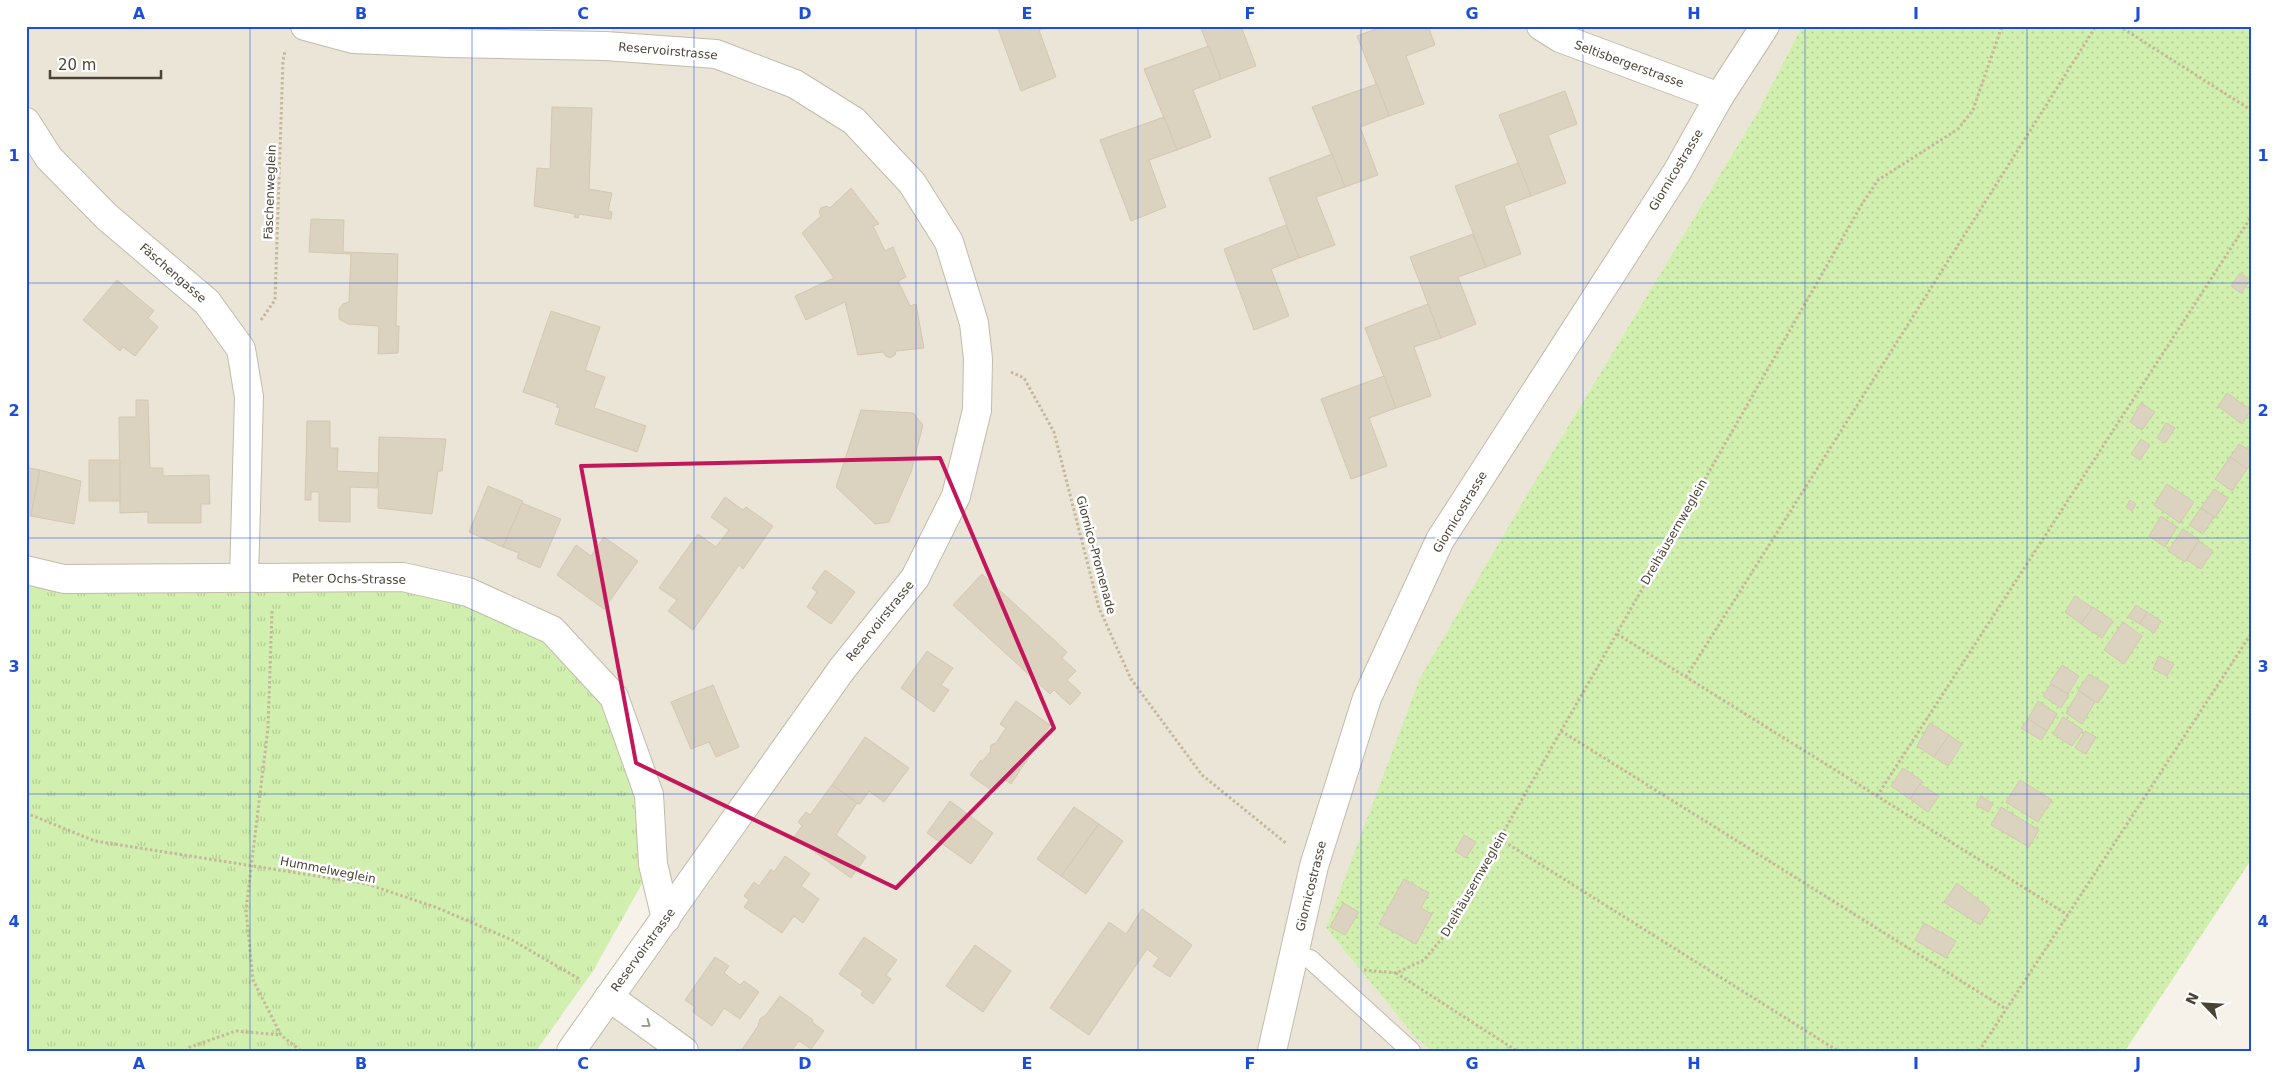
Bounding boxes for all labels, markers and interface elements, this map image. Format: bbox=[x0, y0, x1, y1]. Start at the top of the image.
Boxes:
text: A bbox=[133, 4, 146, 23]
text: B bbox=[355, 4, 367, 23]
text: C bbox=[577, 4, 589, 23]
text: D bbox=[798, 4, 812, 23]
text: E bbox=[1022, 4, 1032, 23]
text: F bbox=[1245, 4, 1255, 23]
text: G bbox=[1465, 4, 1479, 23]
text: H bbox=[1687, 4, 1701, 23]
text: I bbox=[1913, 4, 1919, 23]
text: J bbox=[2134, 4, 2141, 23]
street label: Seltisbergerstrasse bbox=[1572, 38, 1686, 90]
street label: Reservoirstrasse bbox=[618, 40, 718, 62]
scale bar bbox=[50, 48, 161, 80]
text: 20 m bbox=[58, 56, 96, 74]
street label: Giornicostrasse bbox=[1646, 127, 1706, 213]
street label: Fäschenweglein bbox=[261, 144, 279, 240]
text: 1 bbox=[8, 146, 20, 165]
text: 1 bbox=[2257, 146, 2269, 165]
street label: Fäschengasse bbox=[137, 240, 209, 306]
text: 2 bbox=[8, 401, 20, 420]
text: 2 bbox=[2257, 401, 2269, 420]
street label: Giornicostrasse bbox=[1430, 469, 1490, 555]
street label: Dreihäusernweglein bbox=[1638, 477, 1710, 587]
street label: Giornico-Promenade bbox=[1073, 494, 1119, 616]
street label: Peter Ochs-Strasse bbox=[292, 571, 406, 587]
street label: Reservoirstrasse bbox=[843, 578, 917, 664]
text: 3 bbox=[8, 657, 20, 676]
text: 3 bbox=[2257, 657, 2269, 676]
street label: Dreihäusernweglein bbox=[1438, 829, 1510, 939]
street label: Giornicostrasse bbox=[1293, 839, 1329, 933]
street label: Hummelweglein bbox=[279, 854, 377, 886]
street label: Reservoirstrasse bbox=[608, 906, 678, 994]
text: 4 bbox=[8, 912, 20, 931]
text: 4 bbox=[2257, 912, 2269, 931]
north arrow bbox=[2180, 980, 2230, 1030]
text: N bbox=[2182, 990, 2202, 1007]
one-way arrow bbox=[641, 1018, 650, 1027]
text: A bbox=[133, 1054, 146, 1073]
text: B bbox=[355, 1054, 367, 1073]
text: C bbox=[577, 1054, 589, 1073]
text: D bbox=[798, 1054, 812, 1073]
text: E bbox=[1022, 1054, 1032, 1073]
text: F bbox=[1245, 1054, 1255, 1073]
text: G bbox=[1465, 1054, 1479, 1073]
text: H bbox=[1687, 1054, 1701, 1073]
text: I bbox=[1913, 1054, 1919, 1073]
text: J bbox=[2134, 1054, 2141, 1073]

